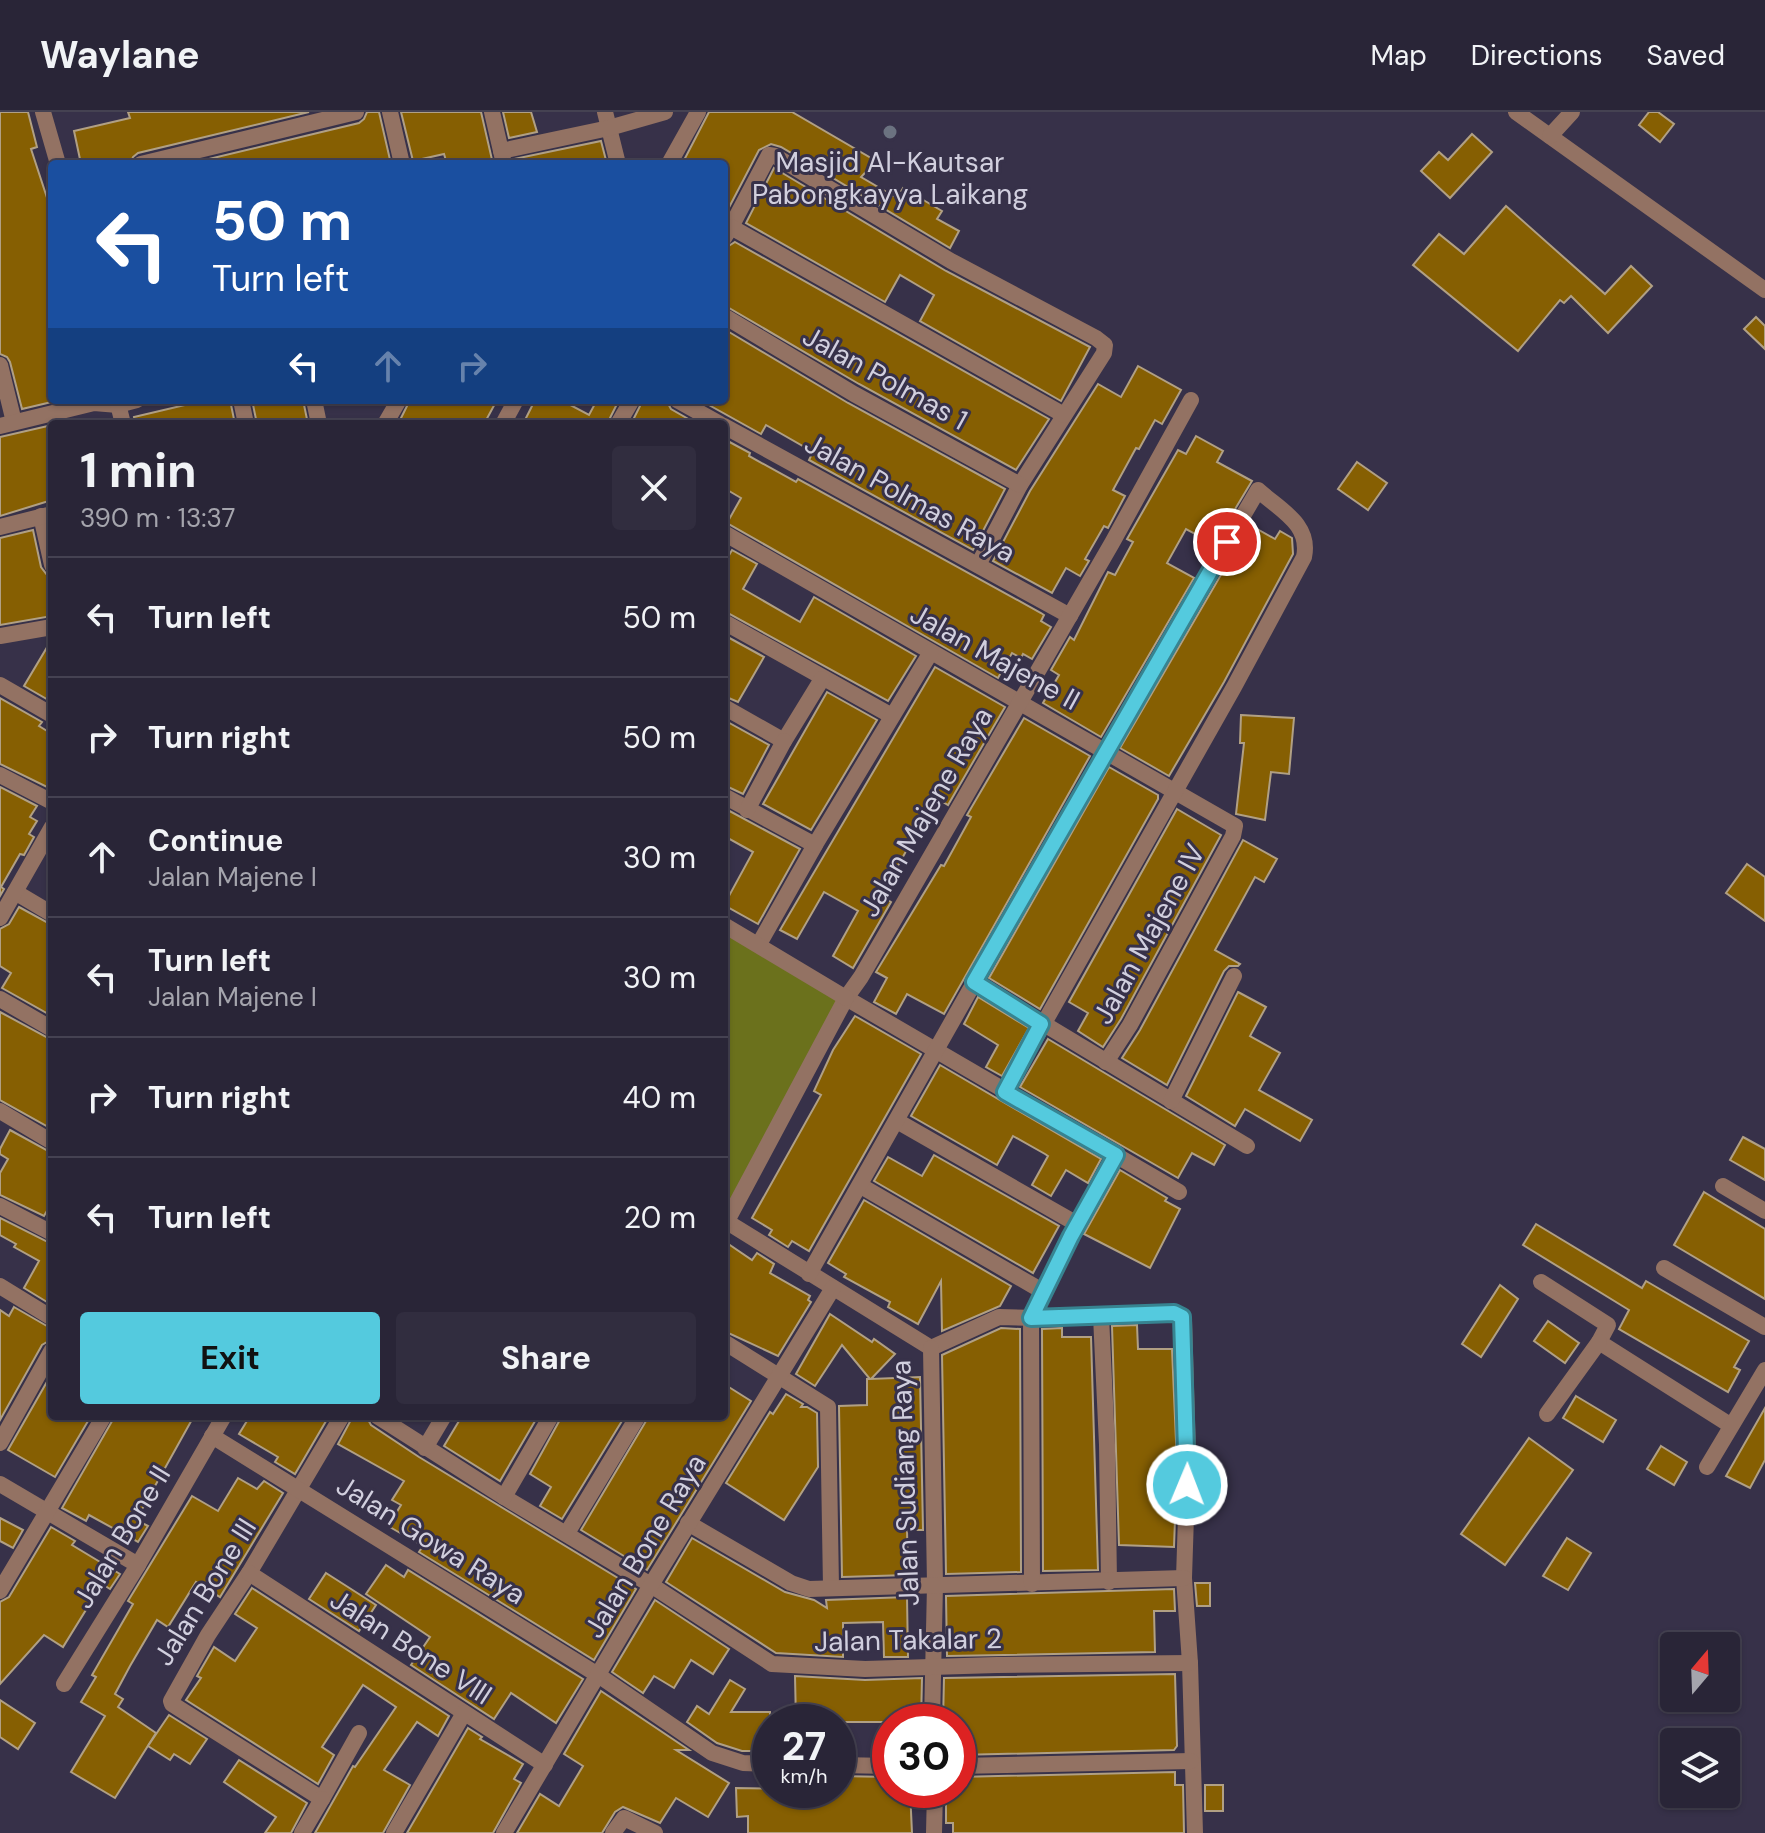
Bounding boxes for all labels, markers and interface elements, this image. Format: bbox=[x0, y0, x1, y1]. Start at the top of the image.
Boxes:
text: Waylane bbox=[40, 30, 200, 80]
text: Map bbox=[1370, 37, 1427, 74]
text: Directions bbox=[1471, 37, 1603, 74]
text: Saved bbox=[1647, 37, 1725, 74]
marker: Masjid Al-Kautsar Pabongkayya Laikang bbox=[881, 123, 899, 141]
place label: Masjid Al-Kautsar Pabongkayya Laikang bbox=[752, 144, 1028, 213]
text: 50 m bbox=[212, 184, 352, 257]
icon: left bbox=[80, 192, 184, 296]
text: Turn left bbox=[212, 255, 349, 302]
street label: Jalan Polmas 1 bbox=[796, 317, 974, 439]
icon: left bbox=[282, 344, 326, 388]
icon: ahead bbox=[366, 344, 410, 388]
icon: right bbox=[450, 344, 494, 388]
street label: Jalan Polmas Raya bbox=[798, 425, 1022, 571]
text: 1 min bbox=[80, 439, 197, 502]
button: close bbox=[612, 446, 696, 530]
text: 390 m · 13:37 bbox=[80, 501, 235, 535]
pin bbox=[1193, 508, 1261, 576]
icon: arrive bbox=[1205, 520, 1249, 564]
icon: left bbox=[80, 595, 124, 639]
street label: Jalan Majene II bbox=[904, 595, 1086, 719]
text: Turn left bbox=[148, 598, 271, 637]
text: 50 m bbox=[622, 598, 696, 637]
street label: Jalan Majene Raya bbox=[851, 700, 1001, 924]
icon: right bbox=[80, 715, 124, 759]
text: Turn right bbox=[148, 718, 291, 757]
text: 50 m bbox=[622, 718, 696, 757]
text: Continue bbox=[148, 821, 283, 860]
icon: ahead bbox=[80, 835, 124, 879]
street label: Jalan Majene IV bbox=[1084, 837, 1214, 1031]
text: 30 m bbox=[623, 838, 696, 877]
text: Jalan Majene I bbox=[148, 860, 317, 894]
text: Turn left bbox=[148, 941, 271, 980]
icon: left bbox=[80, 955, 124, 999]
text: 30 m bbox=[623, 958, 696, 997]
text: Jalan Majene I bbox=[148, 980, 317, 1014]
icon: right bbox=[80, 1075, 124, 1119]
text: Turn right bbox=[148, 1078, 291, 1117]
text: 40 m bbox=[623, 1078, 696, 1117]
icon: left bbox=[80, 1195, 124, 1239]
text: Turn left bbox=[148, 1198, 271, 1237]
text: 20 m bbox=[624, 1198, 696, 1237]
button: Exit bbox=[80, 1312, 380, 1404]
button: Share bbox=[396, 1312, 696, 1404]
street label: Jalan Sudiang Raya bbox=[882, 1359, 928, 1607]
position arrow bbox=[1145, 1443, 1229, 1527]
street label: Jalan Bone Raya bbox=[576, 1447, 714, 1645]
street label: Jalan Bone II bbox=[65, 1459, 179, 1615]
street label: Jalan Gowa Raya bbox=[330, 1467, 532, 1613]
street label: Jalan Bone III bbox=[145, 1511, 265, 1673]
street label: Jalan Bone VIII bbox=[323, 1581, 499, 1713]
street label: Jalan Takalar 2 bbox=[814, 1620, 1002, 1660]
north arrow bbox=[1660, 1632, 1740, 1712]
map controls bbox=[1660, 1632, 1740, 1808]
speed limit sign: 30 bbox=[872, 1704, 976, 1808]
text: 27 bbox=[782, 1720, 826, 1772]
button: layers bbox=[1660, 1728, 1740, 1808]
text: km/h bbox=[780, 1763, 828, 1789]

